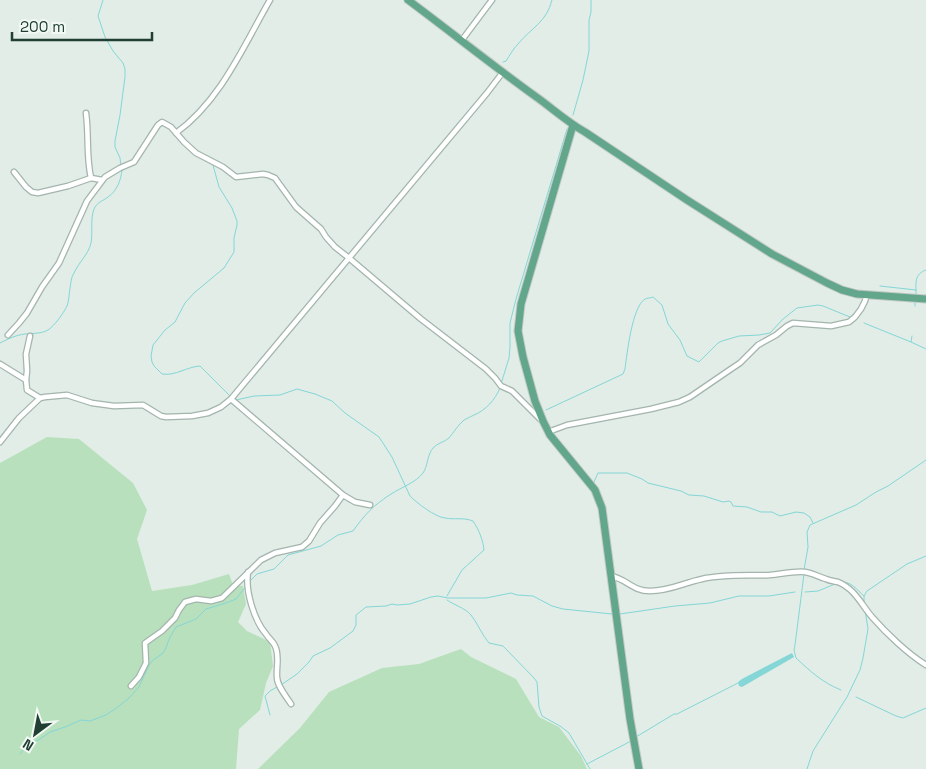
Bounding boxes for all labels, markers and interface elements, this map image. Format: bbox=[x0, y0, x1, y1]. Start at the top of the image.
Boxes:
scale bar bbox=[12, 10, 152, 42]
text: 200 m bbox=[20, 17, 65, 36]
north arrow bbox=[10, 709, 60, 759]
text: N bbox=[19, 735, 37, 755]

